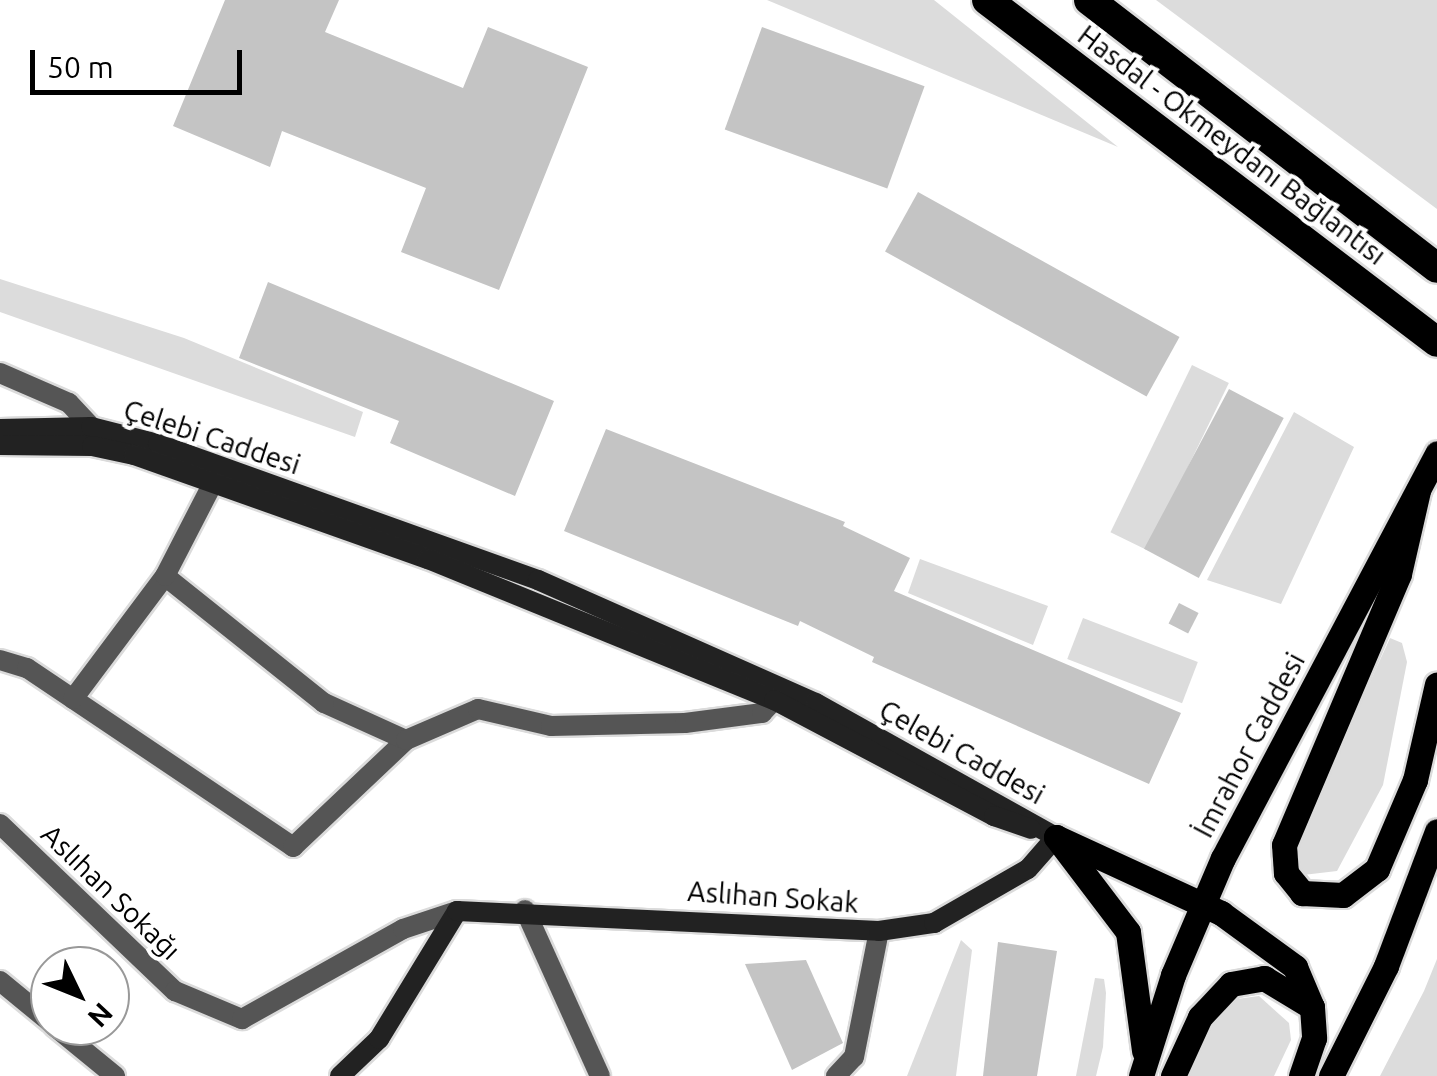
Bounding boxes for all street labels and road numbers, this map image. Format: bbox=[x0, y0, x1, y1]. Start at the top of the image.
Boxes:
street label: Hasdal - Okmeydanı Bağlantısı bbox=[1071, 18, 1393, 272]
street label: Çelebi Caddesi bbox=[119, 393, 305, 481]
street label: İmrahor Caddesi bbox=[1186, 647, 1312, 843]
street label: Çelebi Caddesi bbox=[874, 693, 1050, 811]
street label: Aslıhan Sokağı bbox=[35, 817, 187, 967]
street label: Aslıhan Sokak bbox=[686, 874, 860, 920]

